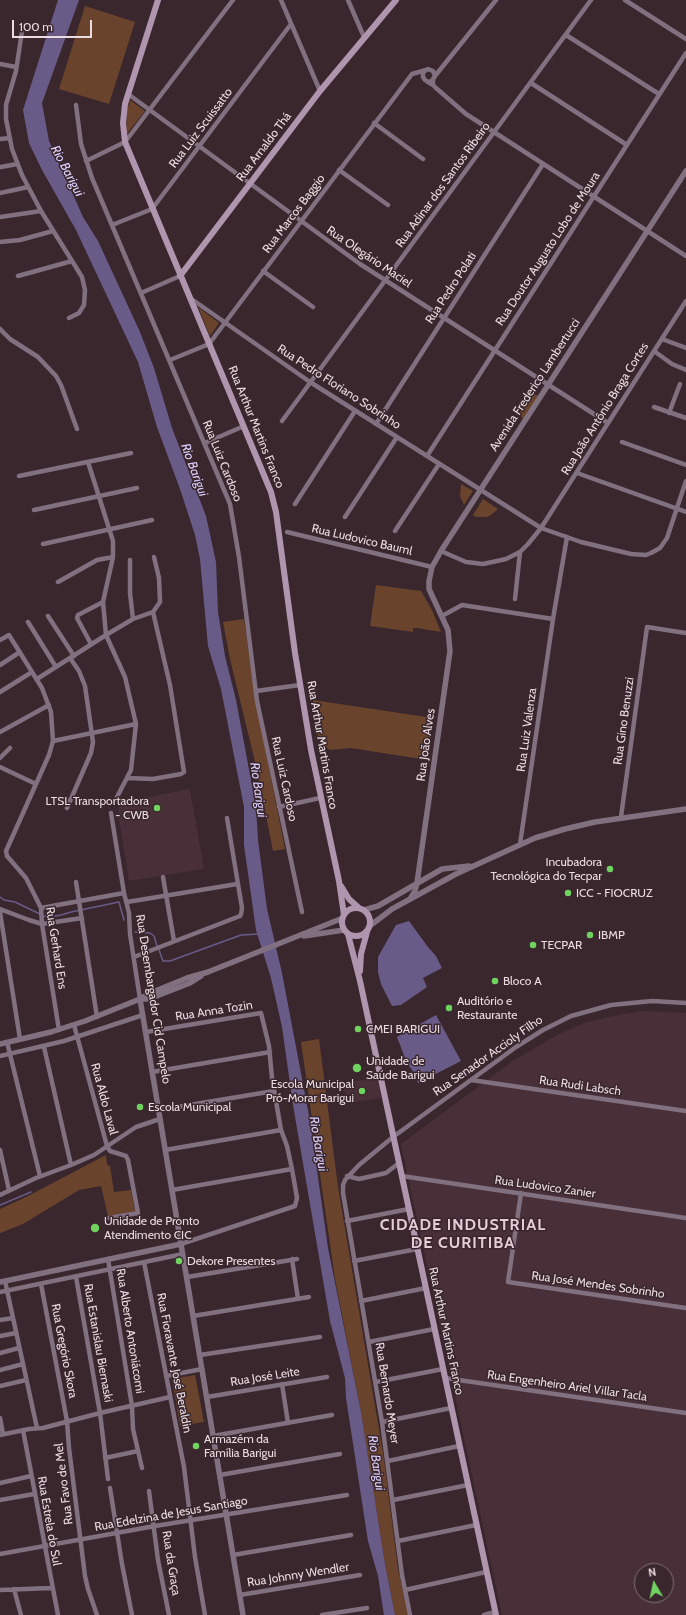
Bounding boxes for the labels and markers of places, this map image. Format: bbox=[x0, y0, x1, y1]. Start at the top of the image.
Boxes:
place label: LTSL Transportadora - CWB bbox=[46, 794, 149, 822]
marker: LTSL Transportadora - CWB bbox=[152, 803, 162, 813]
place label: Incubadora Tecnológica do Tecpar bbox=[490, 855, 602, 883]
marker: Incubadora Tecnológica do Tecpar bbox=[605, 864, 615, 874]
place label: ICC - FIOCRUZ bbox=[576, 886, 653, 900]
marker: ICC - FIOCRUZ bbox=[563, 888, 573, 898]
place label: IBMP bbox=[598, 928, 625, 942]
marker: IBMP bbox=[585, 930, 595, 940]
place label: TECPAR bbox=[541, 938, 582, 952]
marker: TECPAR bbox=[528, 940, 538, 950]
place label: Bloco A bbox=[503, 974, 542, 988]
marker: Bloco A bbox=[490, 976, 500, 986]
place label: Auditório e Restaurante bbox=[457, 994, 517, 1022]
marker: Auditório e Restaurante bbox=[444, 1003, 454, 1013]
place label: CMEI BARIGUI bbox=[366, 1022, 440, 1036]
marker: CMEI BARIGUI bbox=[353, 1024, 363, 1034]
place label: Unidade de Saúde Barigui bbox=[366, 1054, 435, 1082]
marker: Unidade de Saúde Barigui bbox=[351, 1062, 363, 1074]
place label: Escola Municipal Pró-Morar Barigui bbox=[266, 1077, 354, 1105]
marker: Escola Municipal Pró-Morar Barigui bbox=[357, 1086, 367, 1096]
place label: Escola Municipal bbox=[148, 1100, 231, 1114]
marker: Escola Municipal bbox=[135, 1102, 145, 1112]
place label: Unidade de Pronto Atendimento CIC bbox=[104, 1214, 199, 1242]
marker: Unidade de Pronto Atendimento CIC bbox=[89, 1222, 101, 1234]
place label: Dekore Presentes bbox=[187, 1254, 275, 1268]
marker: Dekore Presentes bbox=[174, 1256, 184, 1266]
place label: Armazém da Família Barigui bbox=[204, 1432, 276, 1460]
marker: Armazém da Família Barigui bbox=[191, 1441, 201, 1451]

